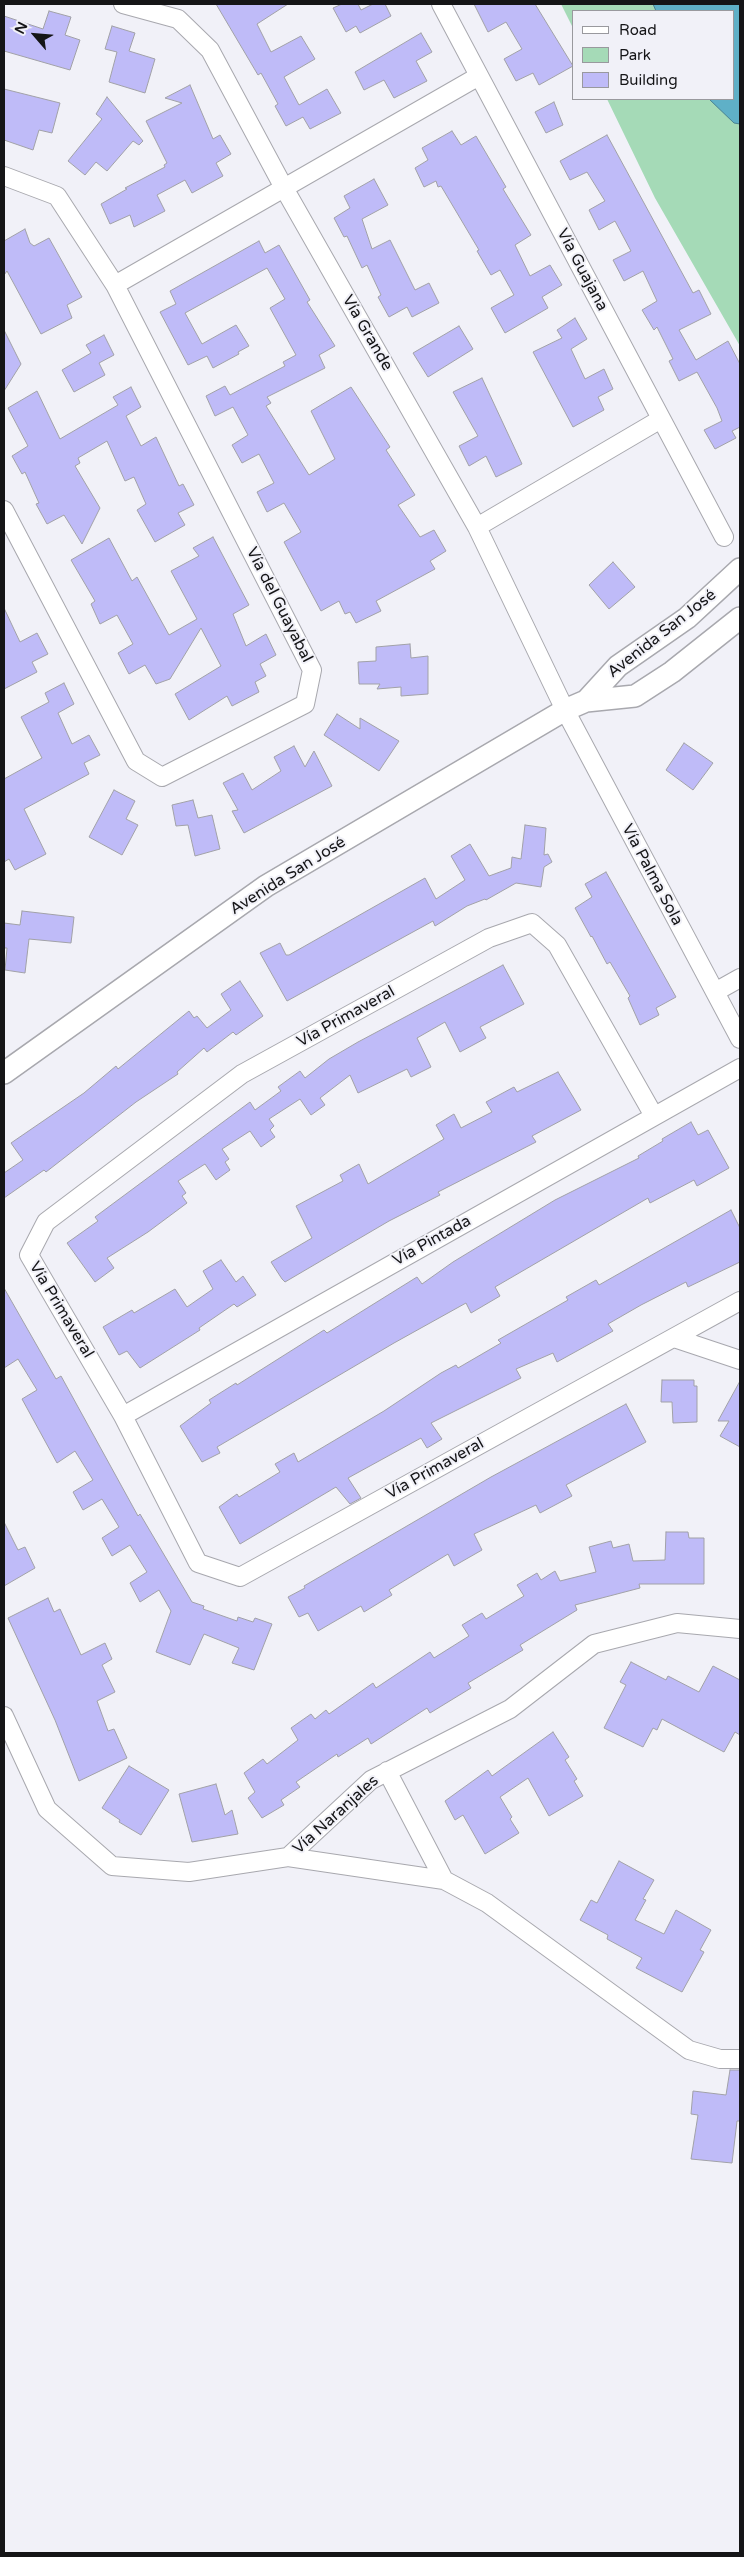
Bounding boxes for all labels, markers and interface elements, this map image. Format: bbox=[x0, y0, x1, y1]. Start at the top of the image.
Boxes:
north arrow bbox=[10, 10, 60, 60]
legend bbox=[572, 10, 734, 100]
text: N bbox=[11, 19, 31, 37]
text: Road bbox=[619, 21, 657, 39]
text: Park bbox=[619, 46, 651, 64]
text: Building bbox=[619, 71, 678, 89]
street label: Vía Guajana bbox=[552, 225, 612, 315]
street label: Vía Grande bbox=[338, 292, 396, 374]
street label: Vía del Guayabal bbox=[242, 544, 316, 666]
street label: Avenida San José bbox=[604, 586, 720, 682]
street label: Vía Palma Sola bbox=[617, 821, 687, 929]
street label: Avenida San José bbox=[227, 833, 349, 919]
street label: Vía Primaveral bbox=[294, 982, 398, 1052]
street label: Vía Pintada bbox=[390, 1212, 474, 1270]
street label: Vía Primaveral bbox=[25, 1258, 97, 1362]
street label: Vía Primaveral bbox=[383, 1434, 487, 1504]
street label: Vía Naranjales bbox=[289, 1772, 383, 1858]

